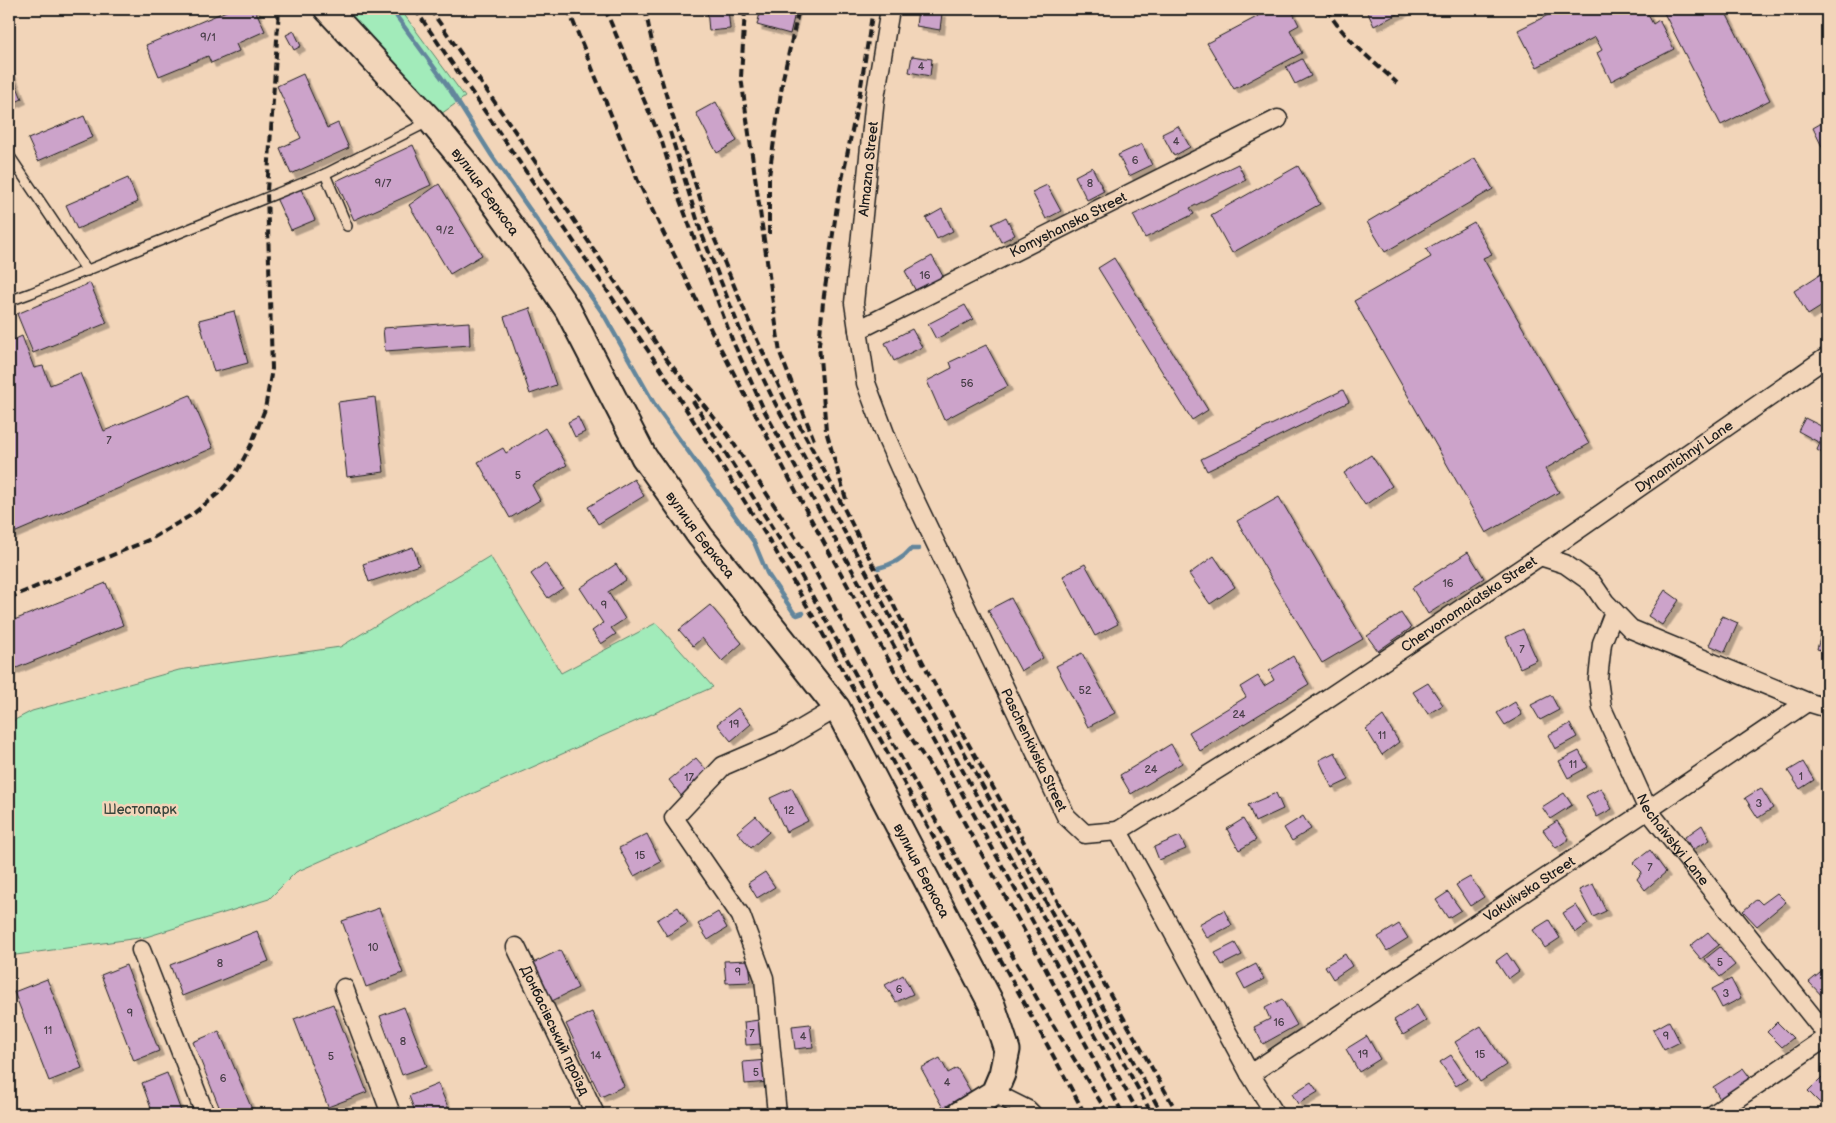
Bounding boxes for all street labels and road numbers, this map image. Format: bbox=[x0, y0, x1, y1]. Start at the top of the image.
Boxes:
street label: Almazna Street bbox=[855, 120, 882, 217]
street label: вулиця Беркоса bbox=[448, 144, 523, 240]
street label: Komyshanska Street bbox=[1007, 188, 1130, 261]
street label: Dynamichnyi Lane bbox=[1632, 417, 1736, 497]
street label: вулиця Беркоса bbox=[662, 488, 739, 582]
street label: Chervonomaiatska Street bbox=[1398, 552, 1541, 656]
street label: Paschenkivska Street bbox=[997, 686, 1071, 815]
street label: Nechaivskyi Lane bbox=[1633, 791, 1713, 889]
street label: вулиця Беркоса bbox=[890, 821, 953, 922]
street label: Vakulivska Street bbox=[1480, 852, 1579, 926]
street label: Донбасівський проїзд bbox=[517, 963, 593, 1098]

